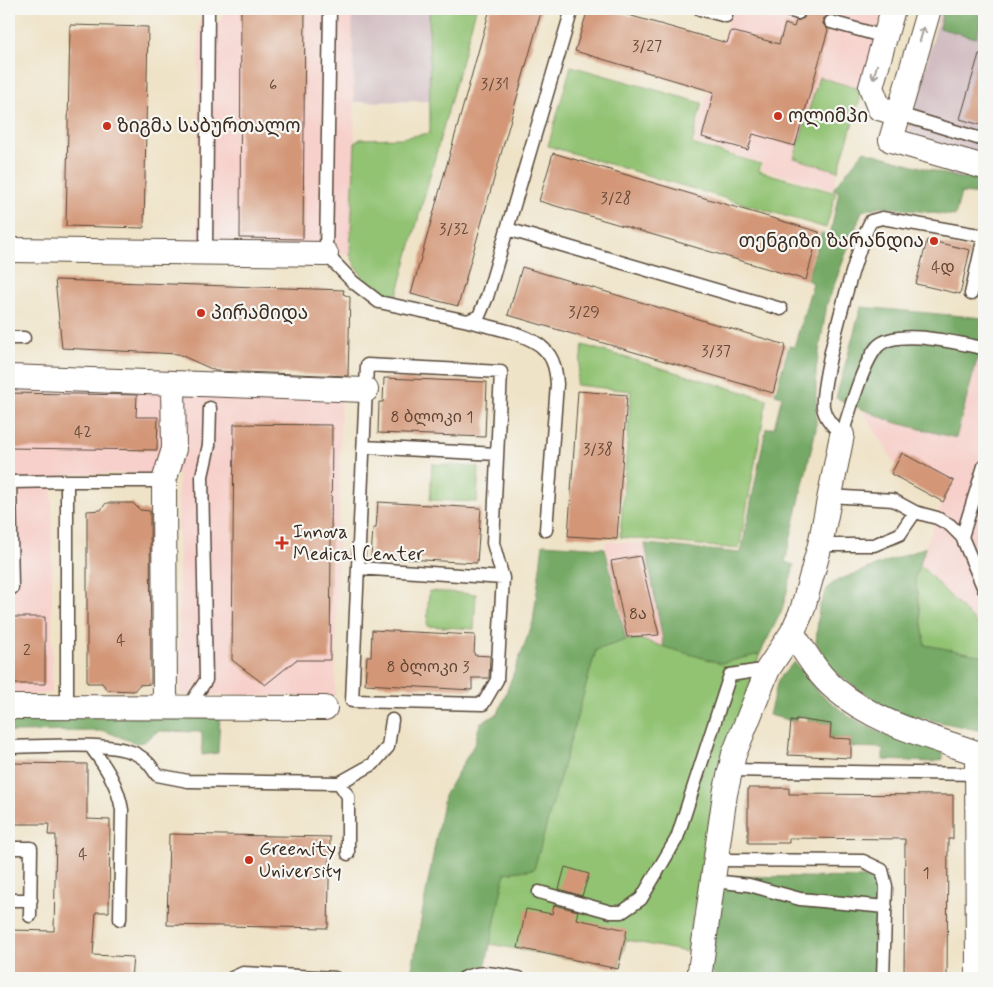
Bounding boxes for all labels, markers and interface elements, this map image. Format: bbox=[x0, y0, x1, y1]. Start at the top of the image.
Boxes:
one-way arrow bbox=[917, 26, 927, 42]
house number: 3/27 bbox=[632, 36, 662, 57]
one-way arrow bbox=[869, 64, 879, 80]
house number: 3/31 bbox=[481, 74, 509, 95]
house number: 6 bbox=[269, 75, 277, 96]
place label: ოლიმპი bbox=[788, 104, 868, 129]
marker: ოლიმპი bbox=[772, 110, 784, 122]
place label: ზიგმა საბურთალო bbox=[117, 114, 301, 139]
marker: ზიგმა საბურთალო bbox=[101, 120, 113, 132]
house number: 3/28 bbox=[601, 188, 631, 209]
house number: 3/32 bbox=[439, 219, 469, 240]
place label: თენგიზი ზარანდია bbox=[738, 229, 924, 254]
marker: თენგიზი ზარანდია bbox=[928, 235, 940, 247]
house number: 4დ bbox=[931, 257, 955, 278]
place label: პირამიდა bbox=[211, 301, 308, 326]
house number: 3/29 bbox=[568, 302, 600, 323]
marker: პირამიდა bbox=[195, 307, 207, 319]
house number: 3/37 bbox=[701, 341, 731, 362]
house number: 8 ბლოკი 1 bbox=[390, 407, 474, 428]
house number: 42 bbox=[74, 422, 92, 443]
house number: 3/38 bbox=[583, 439, 613, 460]
place label: Innova Medical Center bbox=[293, 520, 424, 567]
marker: Innova Medical Center bbox=[275, 536, 289, 550]
house number: 8ა bbox=[629, 604, 647, 625]
house number: 4 bbox=[116, 630, 126, 651]
house number: 2 bbox=[23, 640, 31, 661]
house number: 8 ბლოკი 3 bbox=[386, 657, 470, 678]
place label: Greenity University bbox=[259, 837, 342, 884]
house number: 4 bbox=[78, 844, 88, 865]
marker: Greenity University bbox=[243, 854, 255, 866]
house number: 1 bbox=[922, 863, 930, 884]

